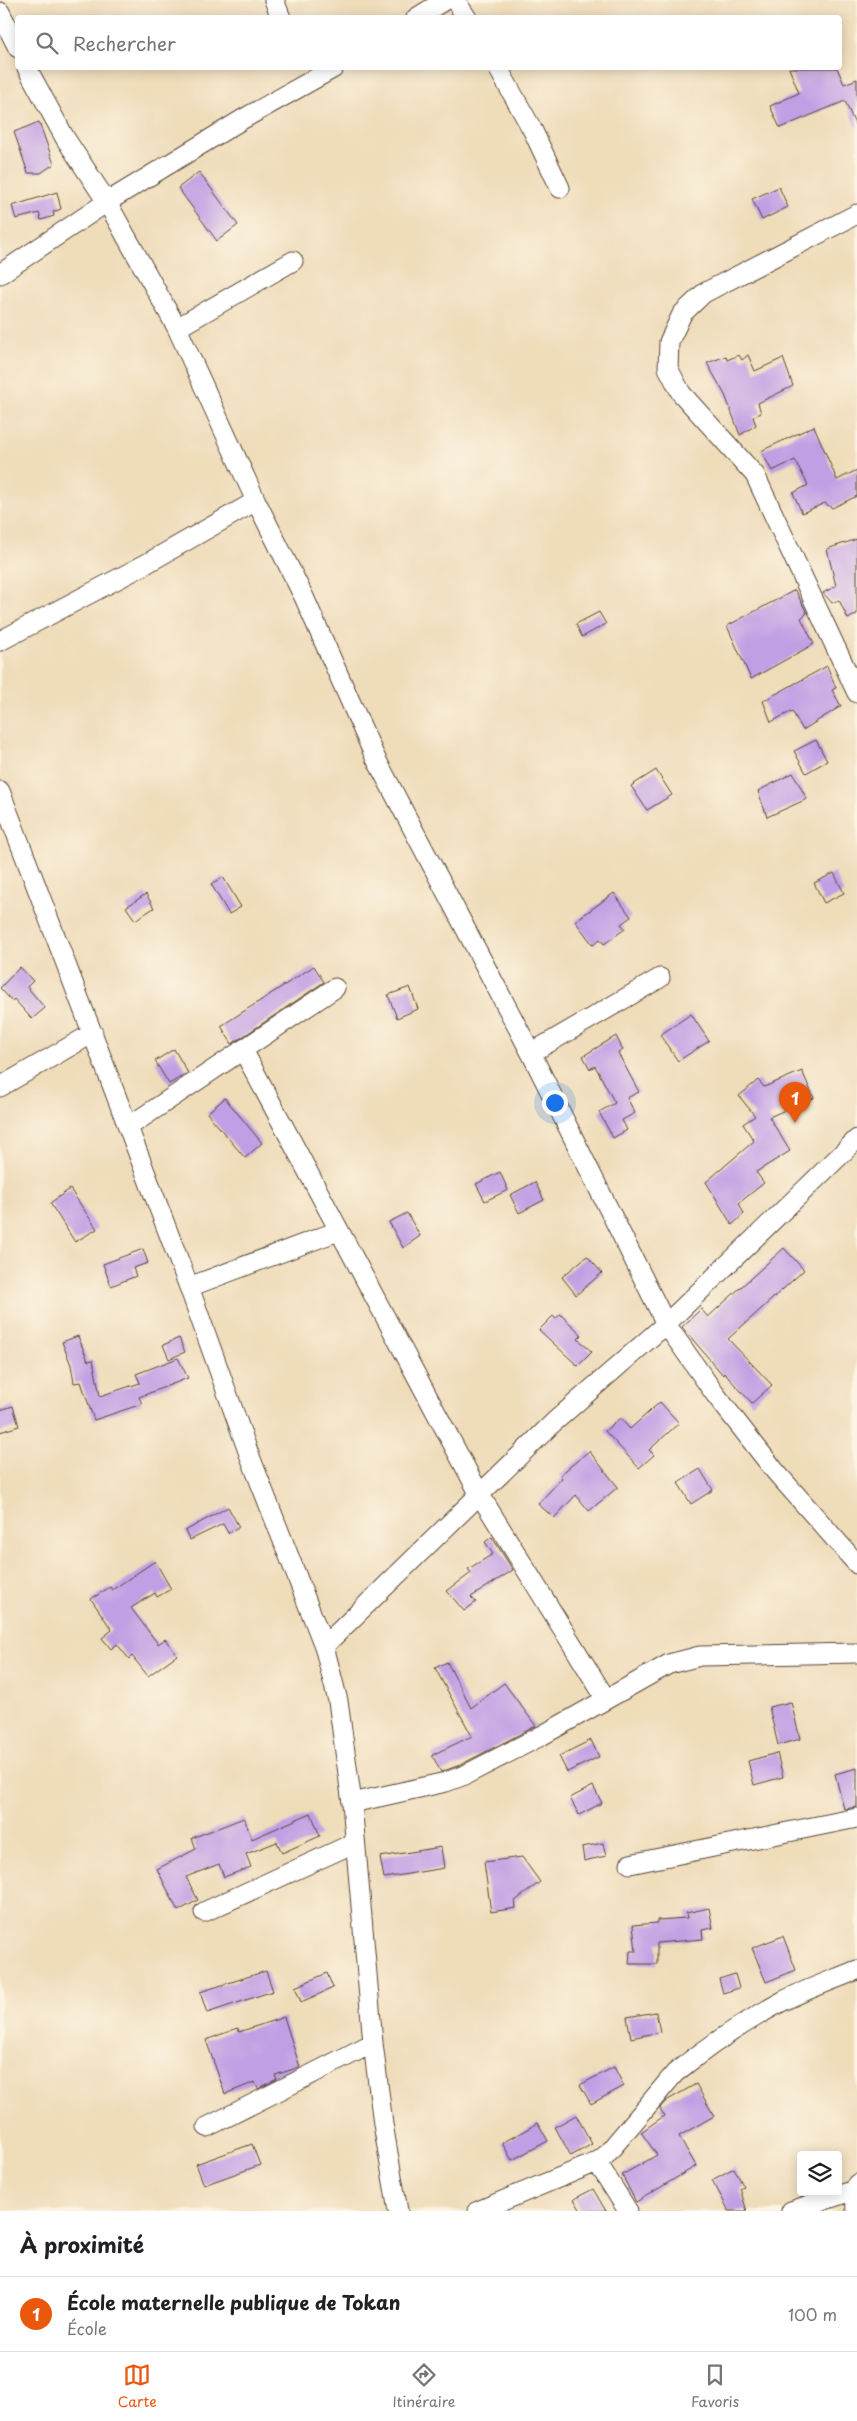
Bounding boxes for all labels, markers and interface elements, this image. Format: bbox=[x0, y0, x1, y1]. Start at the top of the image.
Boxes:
search box bbox=[15, 15, 842, 70]
icon: search bbox=[33, 29, 61, 57]
text: Rechercher bbox=[73, 29, 176, 57]
pin: 1 bbox=[779, 1082, 811, 1123]
your location bbox=[542, 1090, 568, 1116]
map controls bbox=[797, 2151, 842, 2196]
button: layers bbox=[797, 2151, 842, 2196]
text: À proximité bbox=[20, 2228, 144, 2260]
text: École maternelle publique de Tokan bbox=[67, 2288, 400, 2316]
text: 1 bbox=[32, 2302, 40, 2326]
text: 100 m bbox=[788, 2302, 837, 2326]
text: École bbox=[67, 2316, 107, 2340]
tab: Carte bbox=[118, 2361, 157, 2412]
tab: Itinéraire bbox=[392, 2361, 455, 2412]
tab: Favoris bbox=[691, 2361, 739, 2412]

